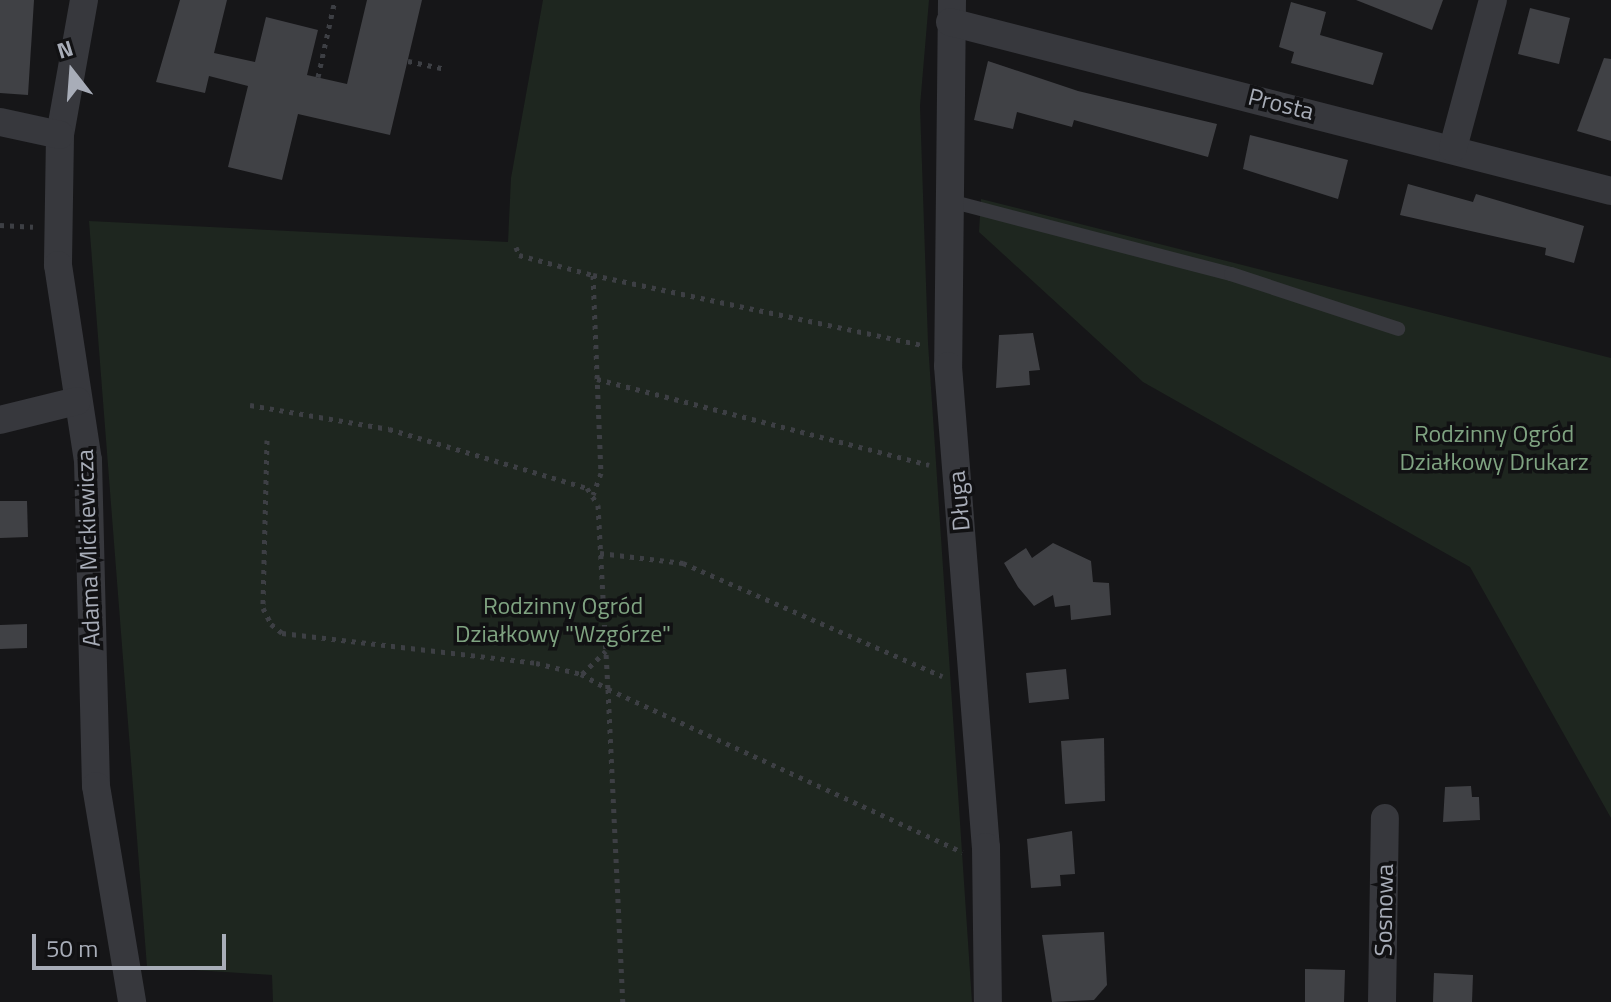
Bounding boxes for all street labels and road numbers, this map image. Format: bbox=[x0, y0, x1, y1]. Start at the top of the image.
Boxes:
street label: Prosta bbox=[1245, 82, 1317, 126]
street label: Adama Mickiewicza bbox=[70, 449, 106, 647]
street label: Długa bbox=[942, 470, 976, 532]
street label: Sosnowa bbox=[1369, 864, 1399, 956]

